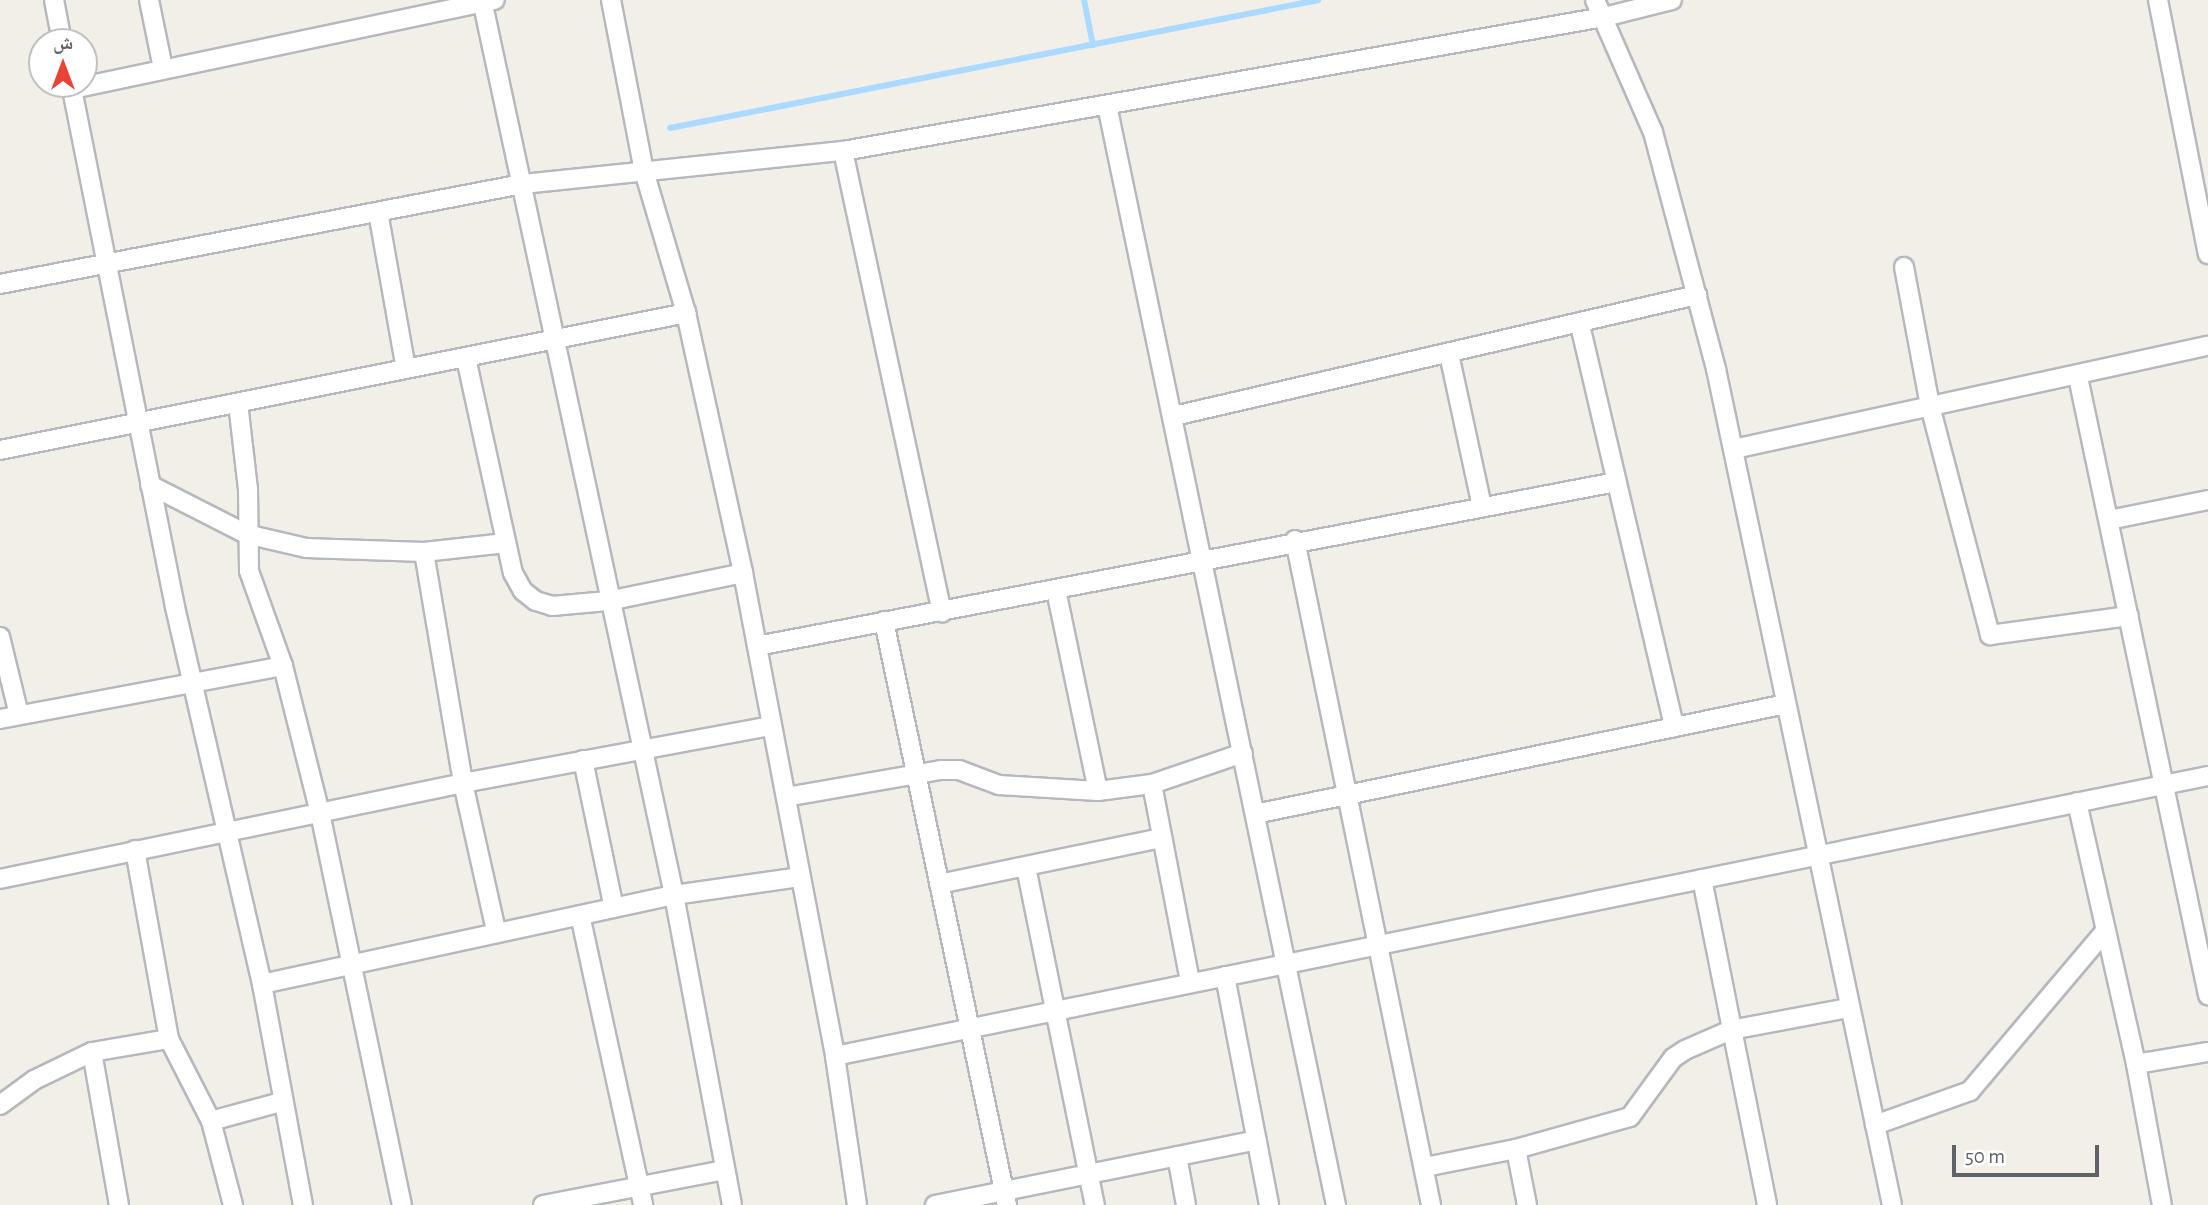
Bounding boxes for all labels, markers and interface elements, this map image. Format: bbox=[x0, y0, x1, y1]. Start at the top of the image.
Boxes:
north arrow bbox=[28, 28, 98, 98]
text: ش bbox=[53, 34, 73, 53]
scale bar bbox=[1956, 1132, 2103, 1176]
text: 50 m bbox=[1965, 1146, 2005, 1167]

